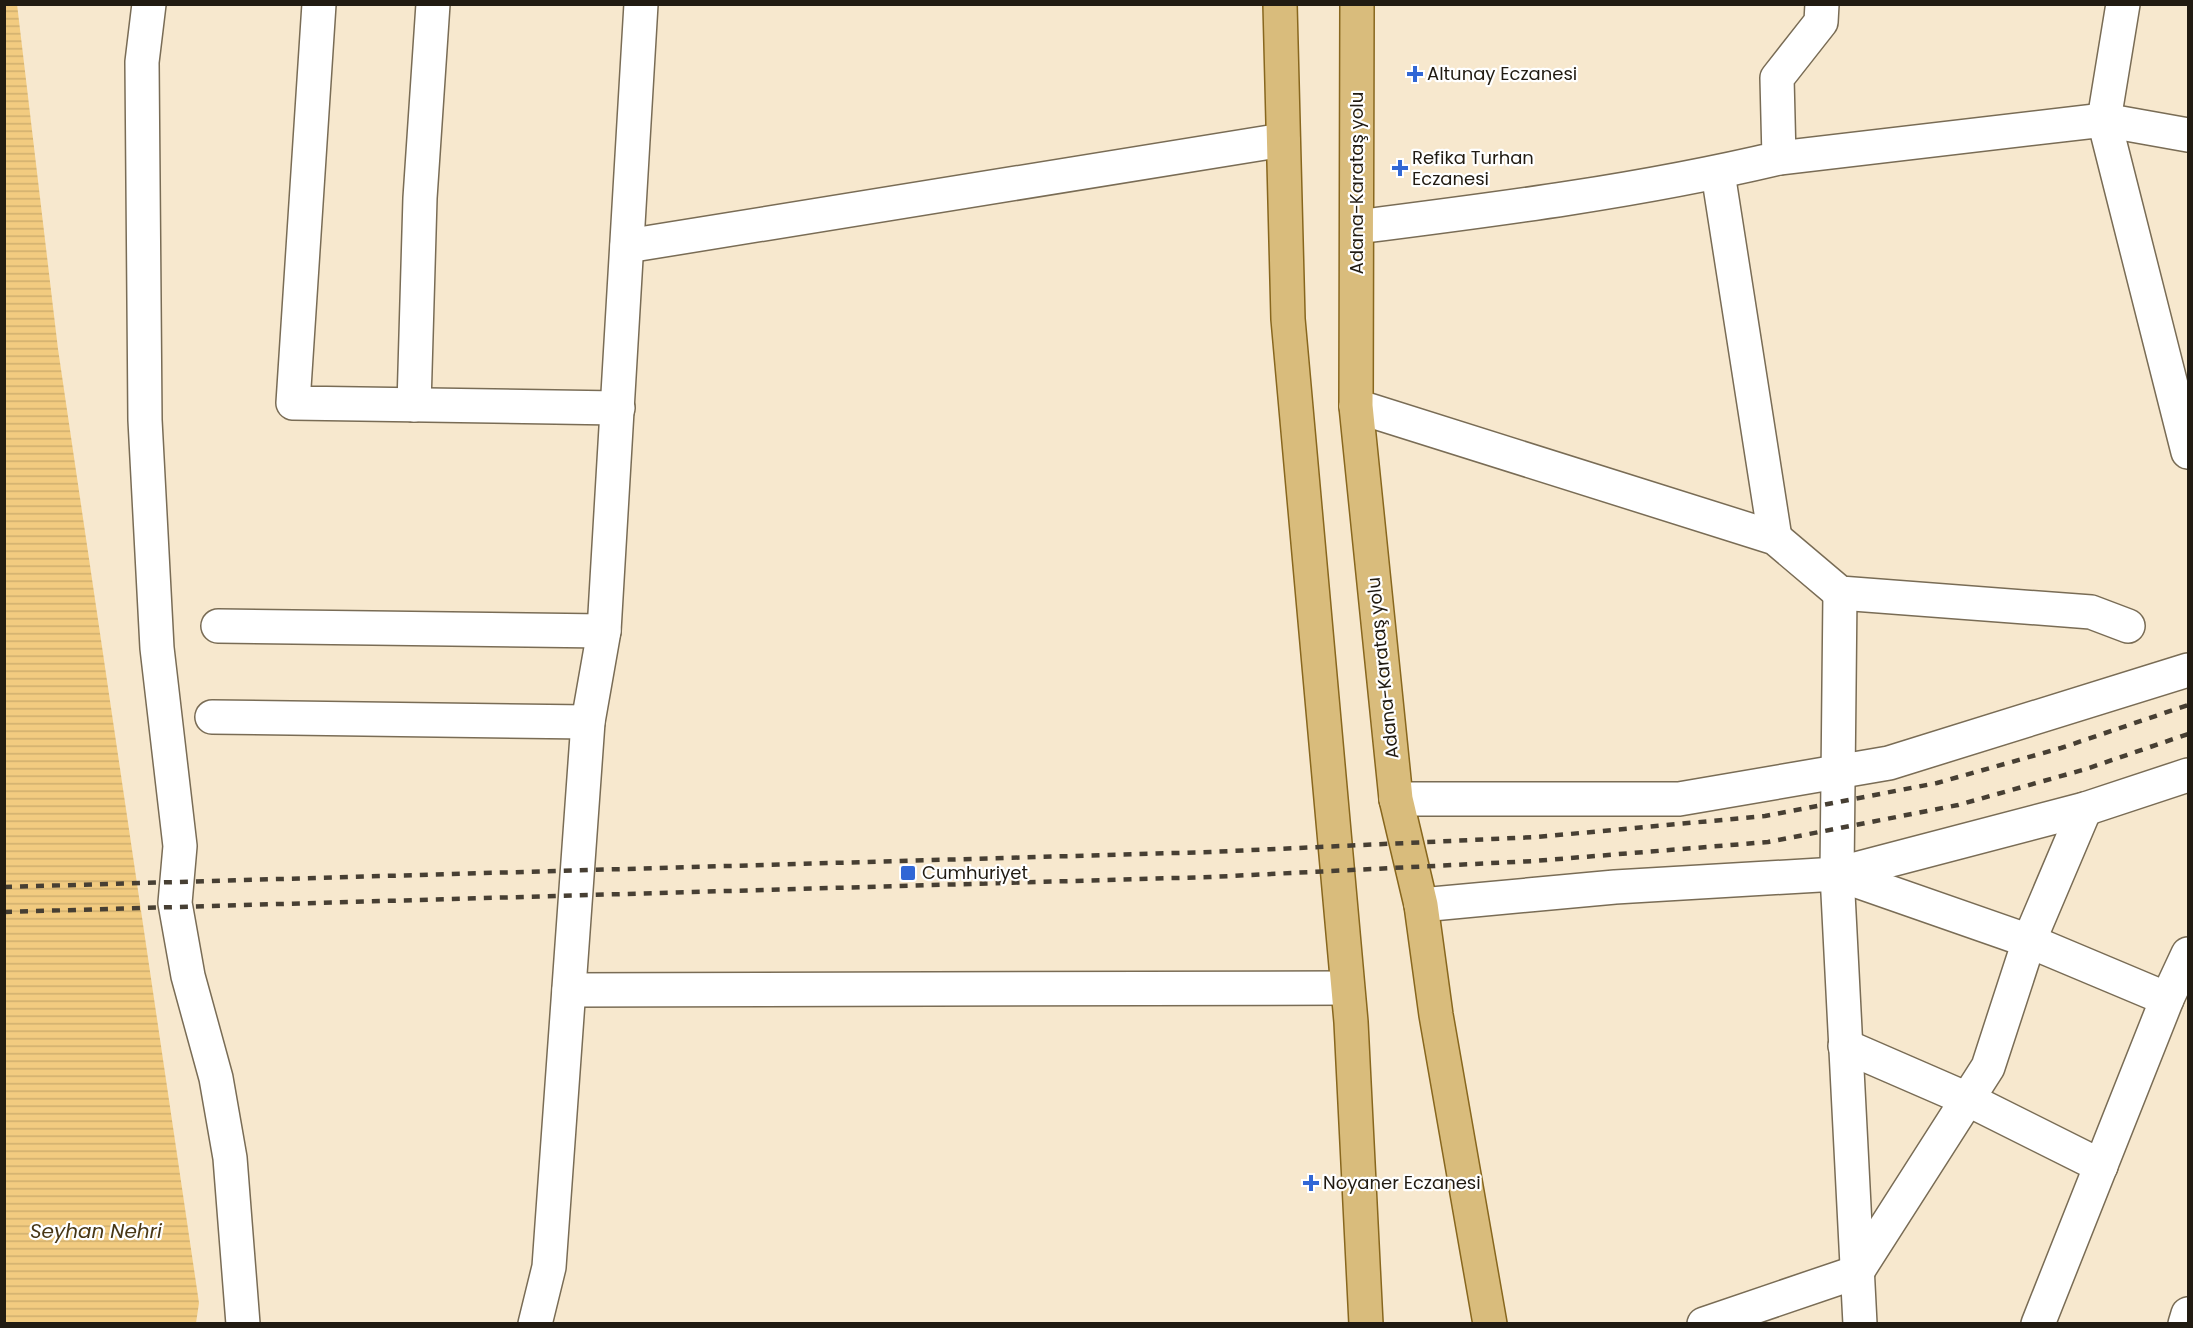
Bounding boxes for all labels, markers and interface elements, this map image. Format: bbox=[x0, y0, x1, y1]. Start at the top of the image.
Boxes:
place label: Altunay Eczanesi bbox=[1427, 61, 1577, 86]
marker: Altunay Eczanesi bbox=[1408, 67, 1422, 81]
street label: Adana-Karataş yolu bbox=[1344, 92, 1369, 274]
place label: Refika Turhan Eczanesi bbox=[1412, 145, 1534, 191]
marker: Refika Turhan Eczanesi bbox=[1393, 161, 1407, 175]
street label: Adana-Karataş yolu bbox=[1361, 576, 1404, 760]
place label: Cumhuriyet bbox=[922, 860, 1028, 885]
marker: Cumhuriyet bbox=[899, 864, 917, 882]
place label: Noyaner Eczanesi bbox=[1323, 1170, 1481, 1195]
marker: Noyaner Eczanesi bbox=[1304, 1176, 1318, 1190]
water label: Seyhan Nehri bbox=[30, 1217, 163, 1245]

